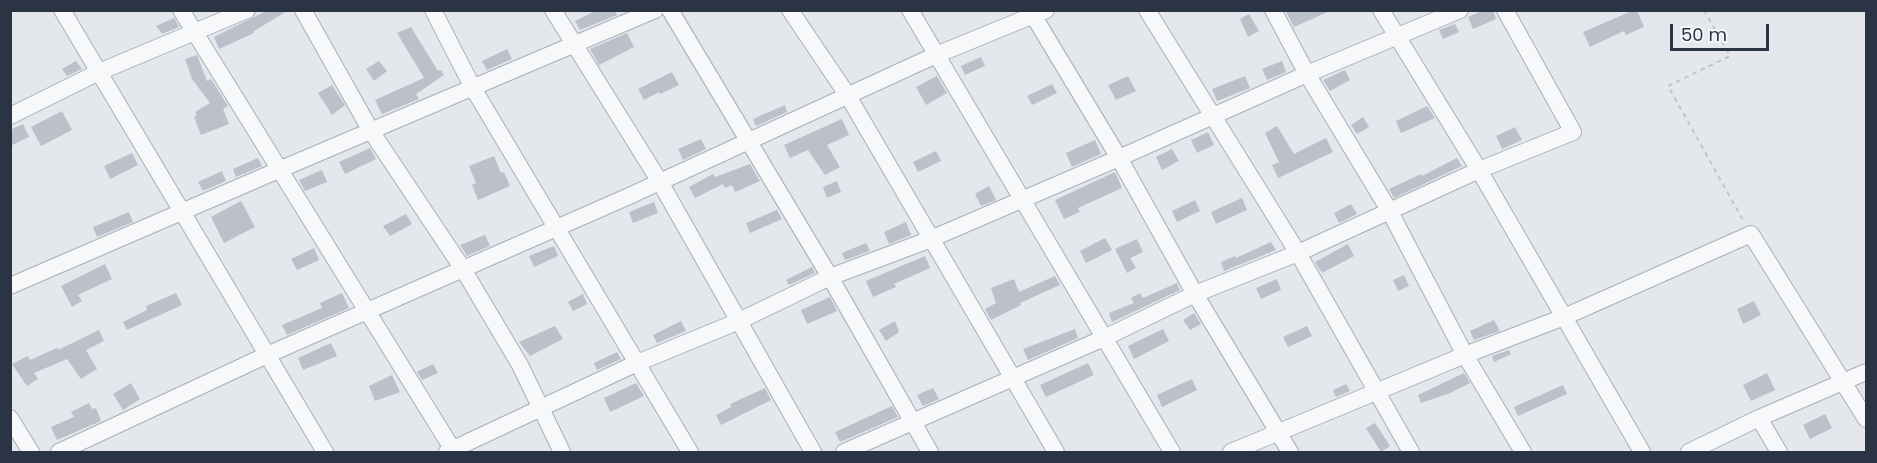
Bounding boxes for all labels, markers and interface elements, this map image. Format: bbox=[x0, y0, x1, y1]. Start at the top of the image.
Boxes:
scale bar bbox=[1673, 12, 1772, 50]
text: 50 m bbox=[1681, 22, 1727, 47]

